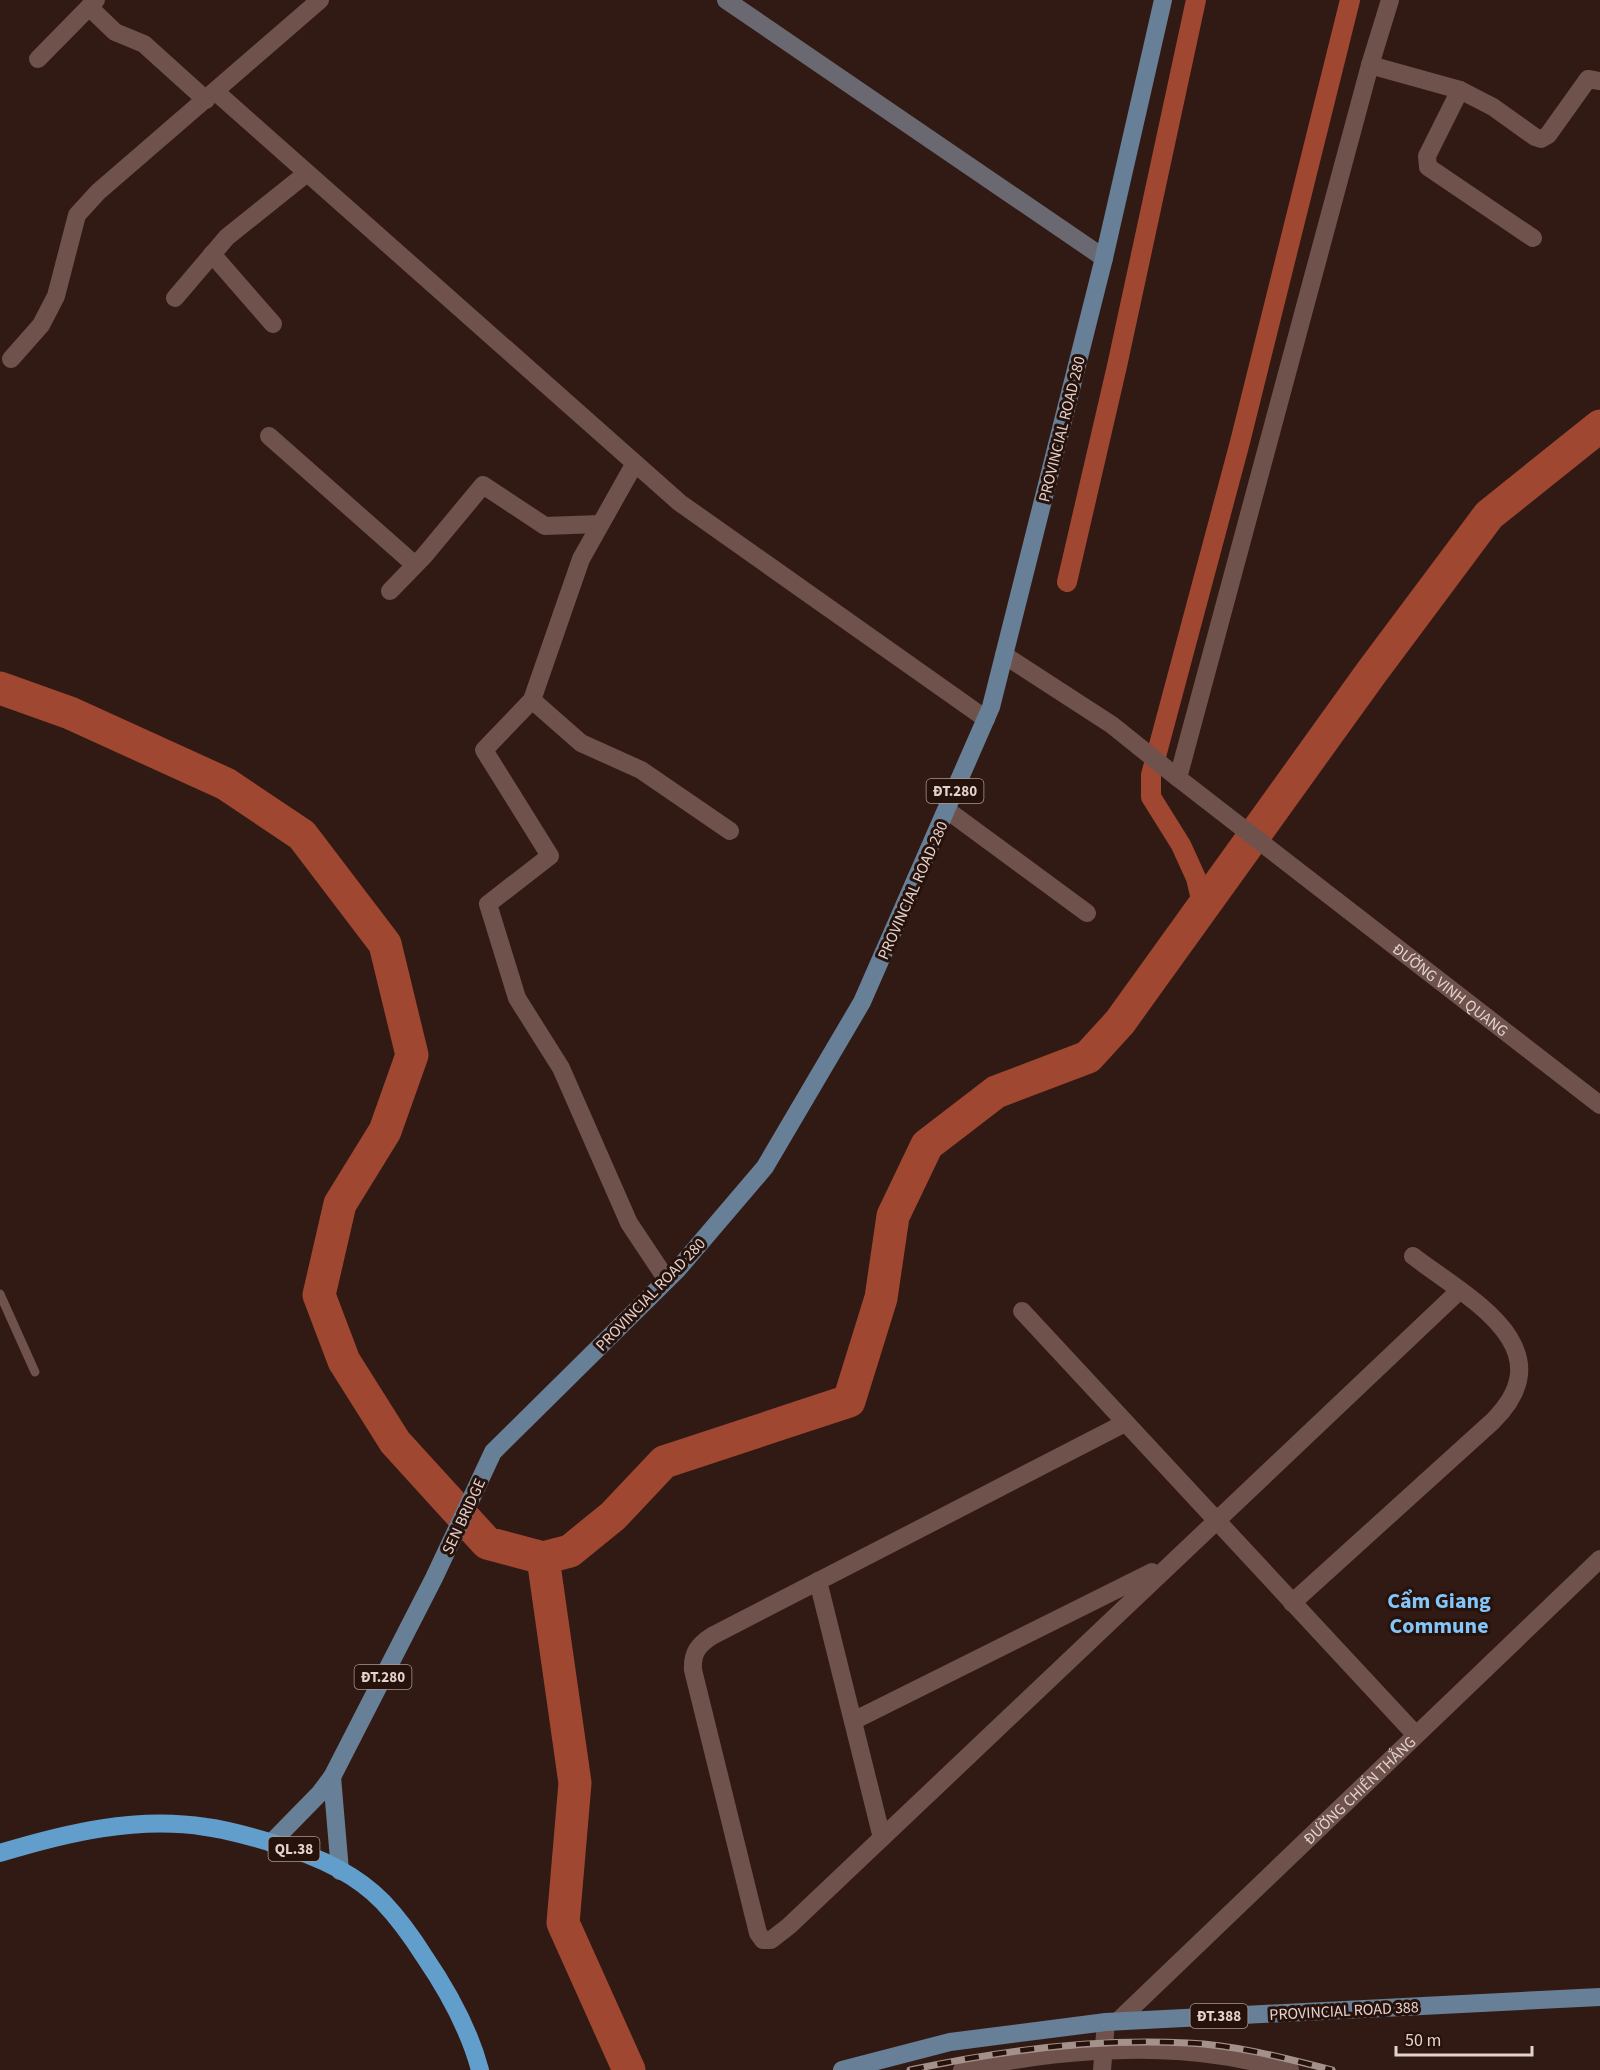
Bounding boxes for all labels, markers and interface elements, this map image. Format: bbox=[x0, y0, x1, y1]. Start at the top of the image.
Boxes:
street label: PROVINCIAL ROAD 280 bbox=[1033, 354, 1091, 504]
road number: ĐT.280 bbox=[926, 779, 984, 803]
street label: PROVINCIAL ROAD 280 bbox=[872, 818, 953, 963]
street label: ĐƯỜNG VINH QUANG bbox=[1388, 938, 1513, 1042]
street label: PROVINCIAL ROAD 280 bbox=[591, 1233, 711, 1356]
street label: SEN BRIDGE bbox=[437, 1475, 491, 1558]
district label: Cẩm Giang Commune bbox=[1387, 1585, 1491, 1642]
road number: ĐT.280 bbox=[354, 1665, 412, 1689]
street label: ĐƯỜNG CHIẾN THẮNG bbox=[1299, 1731, 1421, 1850]
road number: QL.38 bbox=[268, 1837, 320, 1861]
street label: PROVINCIAL ROAD 388 bbox=[1269, 1996, 1419, 2026]
road number: ĐT.388 bbox=[1190, 2004, 1248, 2028]
scale bar bbox=[1396, 2019, 1532, 2057]
text: 50 m bbox=[1405, 2028, 1441, 2053]

